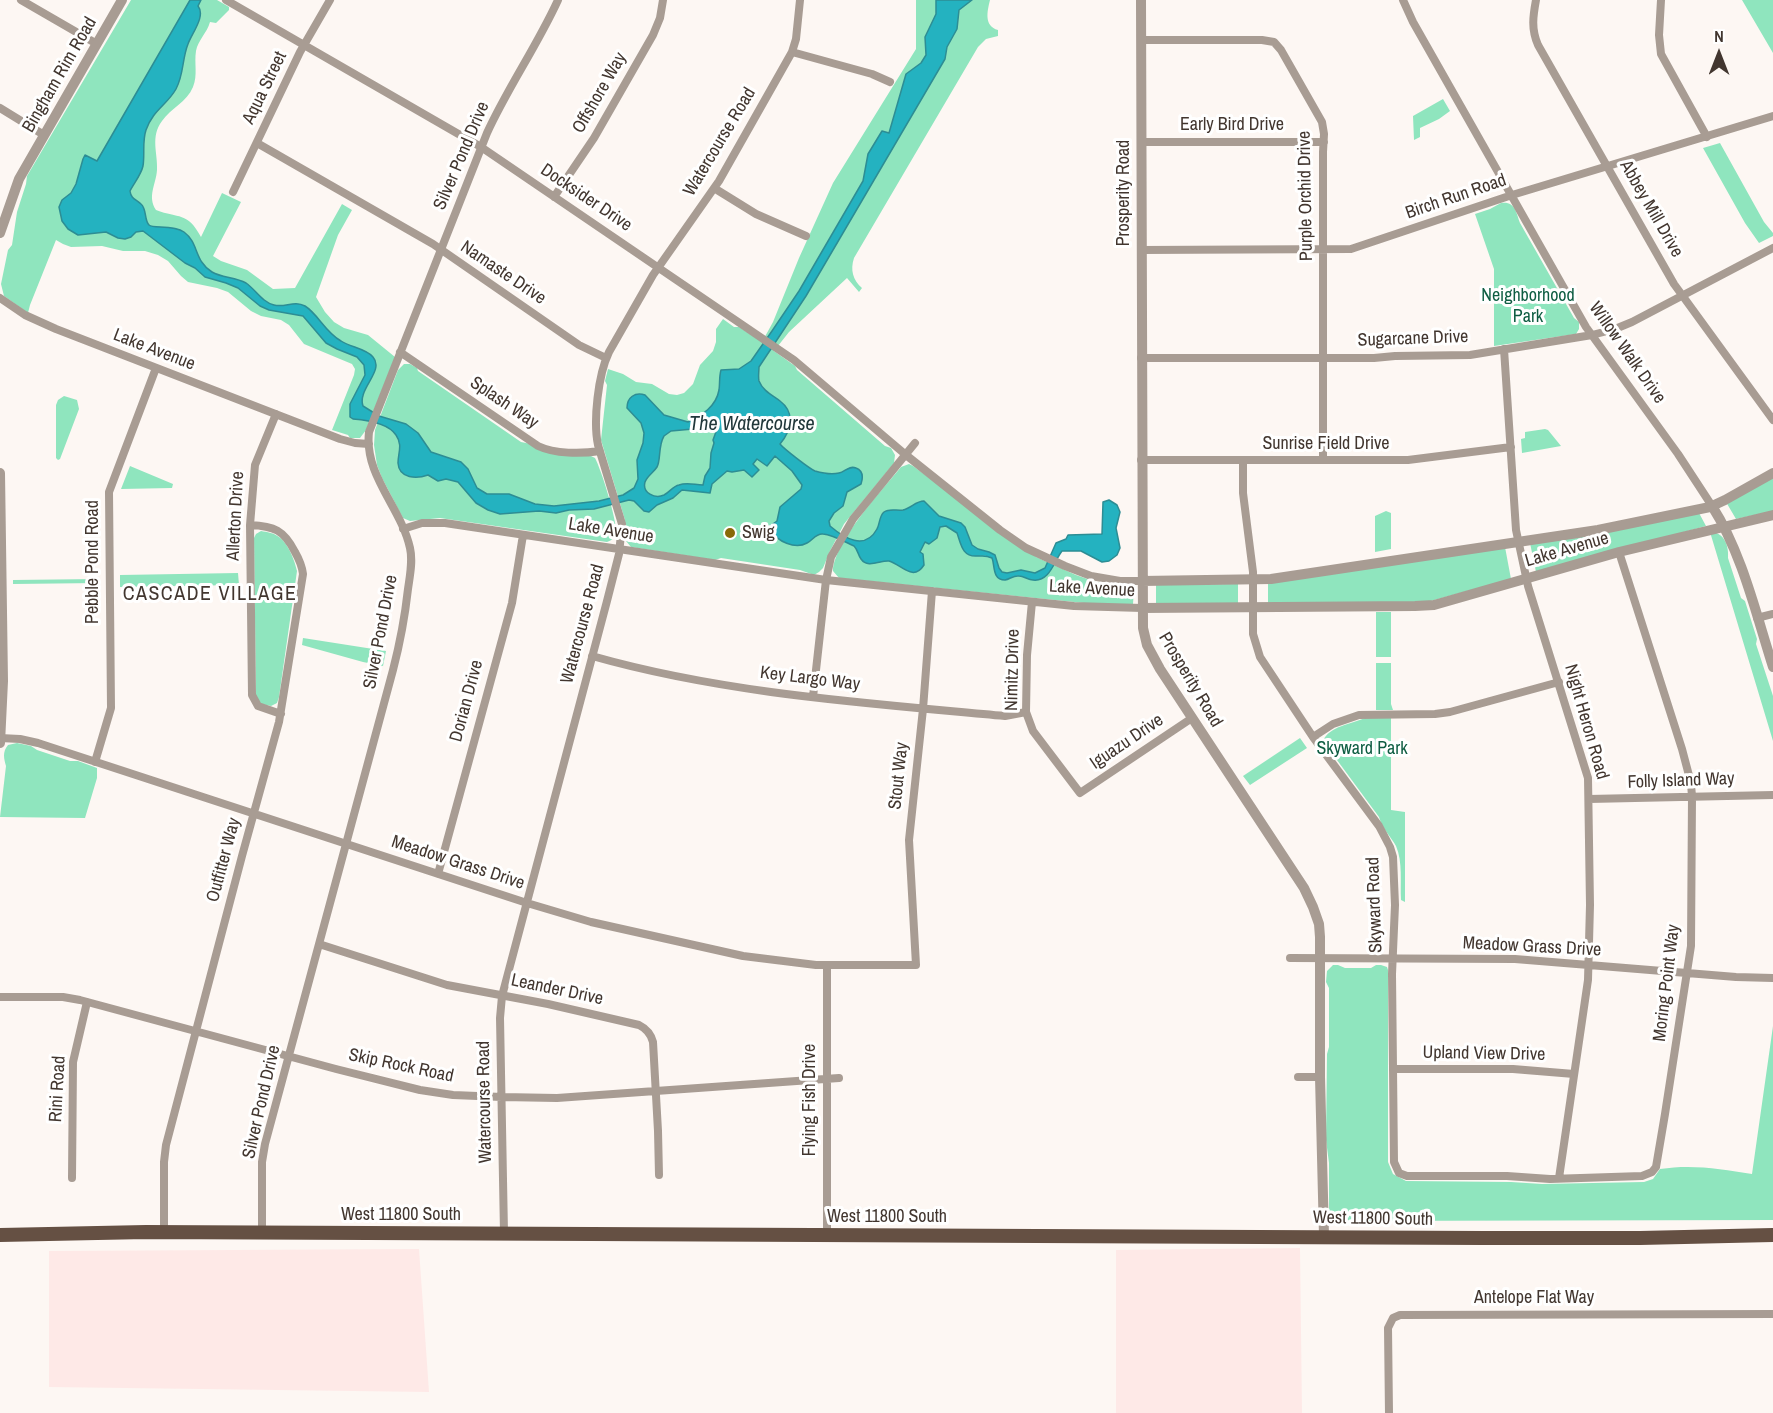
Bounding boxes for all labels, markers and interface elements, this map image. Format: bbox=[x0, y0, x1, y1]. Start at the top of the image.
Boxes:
street label: Bingham Rim Road bbox=[18, 13, 102, 137]
north arrow bbox=[1689, 24, 1749, 84]
text: N bbox=[1714, 25, 1724, 47]
street label: Aqua Street bbox=[238, 48, 292, 128]
street label: Offshore Way bbox=[568, 49, 632, 137]
street label: Watercourse Road bbox=[679, 84, 761, 200]
street label: Silver Pond Drive bbox=[429, 99, 495, 213]
street label: Early Bird Drive bbox=[1180, 114, 1284, 136]
street label: Purple Orchid Drive bbox=[1294, 131, 1318, 261]
street label: Prosperity Road bbox=[1113, 140, 1135, 246]
street label: Abbey Mill Drive bbox=[1615, 157, 1687, 261]
street label: Docksider Drive bbox=[536, 159, 636, 237]
street label: Birch Run Road bbox=[1403, 170, 1509, 224]
street label: Namaste Drive bbox=[456, 237, 550, 309]
park label: Neighborhood Park bbox=[1481, 285, 1575, 328]
street label: Willow Walk Drive bbox=[1584, 298, 1670, 408]
street label: Lake Avenue bbox=[110, 325, 198, 375]
street label: Sugarcane Drive bbox=[1357, 326, 1469, 352]
street label: Splash Way bbox=[466, 372, 542, 434]
water label: The Watercourse bbox=[689, 413, 815, 437]
street label: Sunrise Field Drive bbox=[1262, 433, 1390, 455]
street label: Allerton Drive bbox=[223, 471, 249, 561]
street label: Pebble Pond Road bbox=[82, 500, 104, 624]
street label: Lake Avenue bbox=[567, 514, 655, 548]
place label: Swig bbox=[742, 522, 775, 544]
marker: Swig bbox=[723, 526, 737, 540]
street label: Lake Avenue bbox=[1523, 528, 1611, 572]
street label: Watercourse Road bbox=[557, 562, 609, 686]
street label: Silver Pond Drive bbox=[359, 573, 403, 691]
street label: Lake Avenue bbox=[1049, 576, 1135, 602]
district label: CASCADE VILLAGE bbox=[123, 583, 297, 607]
street label: Nimitz Drive bbox=[1001, 629, 1025, 711]
street label: Prosperity Road bbox=[1153, 629, 1227, 731]
street label: Dorian Drive bbox=[446, 658, 488, 744]
street label: Key Largo Way bbox=[759, 662, 861, 696]
street label: Night Heron Road bbox=[1559, 662, 1613, 782]
street label: Iguazu Drive bbox=[1086, 710, 1168, 774]
park label: Skyward Park bbox=[1316, 738, 1408, 760]
street label: Stout Way bbox=[885, 741, 913, 811]
street label: Folly Island Way bbox=[1627, 768, 1735, 794]
street label: Outfitter Way bbox=[202, 815, 246, 905]
street label: Meadow Grass Drive bbox=[389, 831, 527, 895]
street label: Skyward Road bbox=[1363, 857, 1387, 953]
street label: Moring Point Way bbox=[1649, 923, 1685, 1043]
street label: Meadow Grass Drive bbox=[1462, 933, 1602, 961]
street label: Leander Drive bbox=[509, 970, 605, 1010]
street label: Watercourse Road bbox=[473, 1041, 497, 1163]
street label: Upland View Drive bbox=[1422, 1042, 1546, 1066]
street label: Silver Pond Drive bbox=[238, 1043, 286, 1161]
street label: Skip Rock Road bbox=[347, 1044, 455, 1088]
street label: Flying Fish Drive bbox=[799, 1044, 821, 1156]
street label: Rini Road bbox=[45, 1055, 71, 1123]
street label: West 11800 South bbox=[341, 1204, 461, 1226]
street label: West 11800 South bbox=[827, 1206, 947, 1228]
street label: West 11800 South bbox=[1313, 1207, 1433, 1231]
street label: Antelope Flat Way bbox=[1474, 1287, 1594, 1309]

